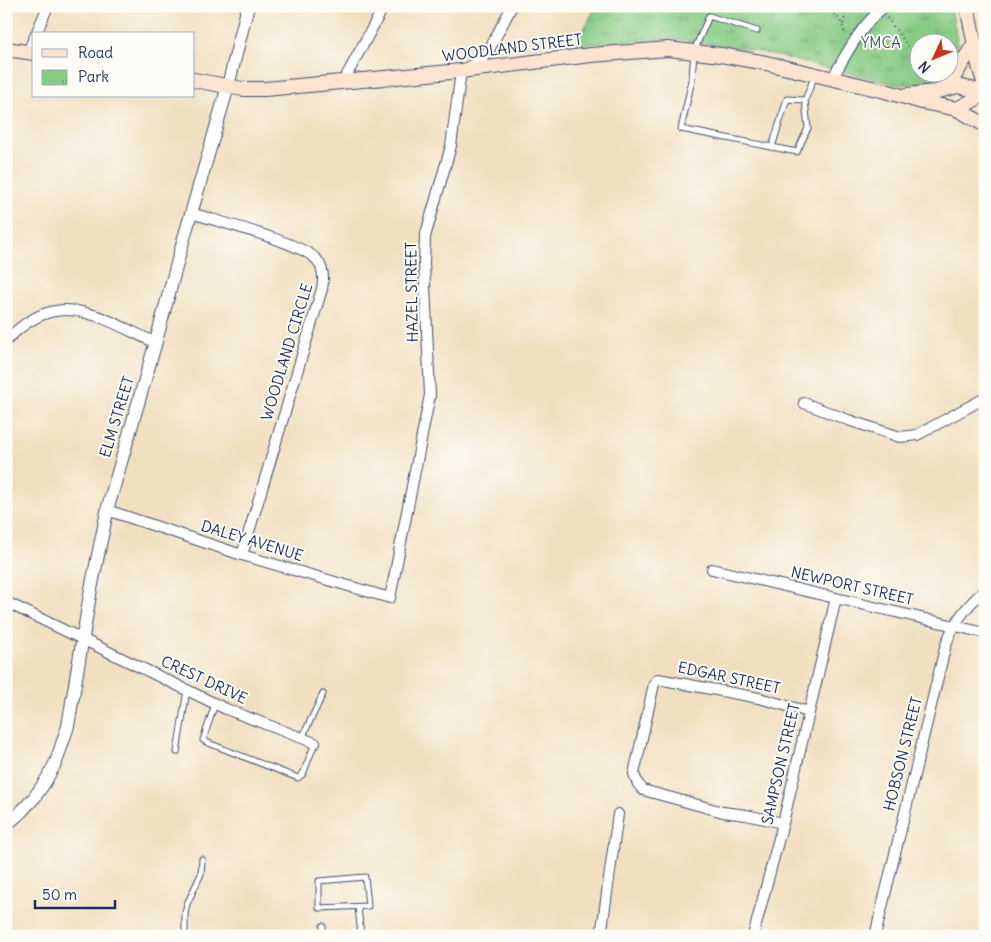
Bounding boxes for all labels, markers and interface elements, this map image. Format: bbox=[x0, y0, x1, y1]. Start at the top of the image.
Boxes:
street label: WOODLAND STREET bbox=[441, 29, 583, 66]
legend bbox=[32, 32, 195, 98]
north arrow bbox=[908, 32, 958, 82]
park label: YMCA bbox=[861, 33, 901, 52]
text: Road bbox=[78, 43, 113, 62]
text: N bbox=[915, 57, 934, 77]
text: Park bbox=[78, 67, 109, 86]
street label: HAZEL STREET bbox=[401, 241, 422, 342]
street label: WOODLAND CIRCLE bbox=[257, 281, 317, 423]
street label: ELM STREET bbox=[95, 374, 138, 460]
street label: DALEY AVENUE bbox=[199, 516, 306, 565]
street label: NEWPORT STREET bbox=[789, 562, 915, 609]
street label: CREST DRIVE bbox=[158, 651, 250, 708]
street label: EDGAR STREET bbox=[676, 657, 782, 698]
street label: HOBSON STREET bbox=[879, 695, 926, 813]
street label: SAMPSON STREET bbox=[757, 701, 804, 827]
scale bar bbox=[35, 877, 115, 909]
text: 50 m bbox=[42, 885, 77, 904]

